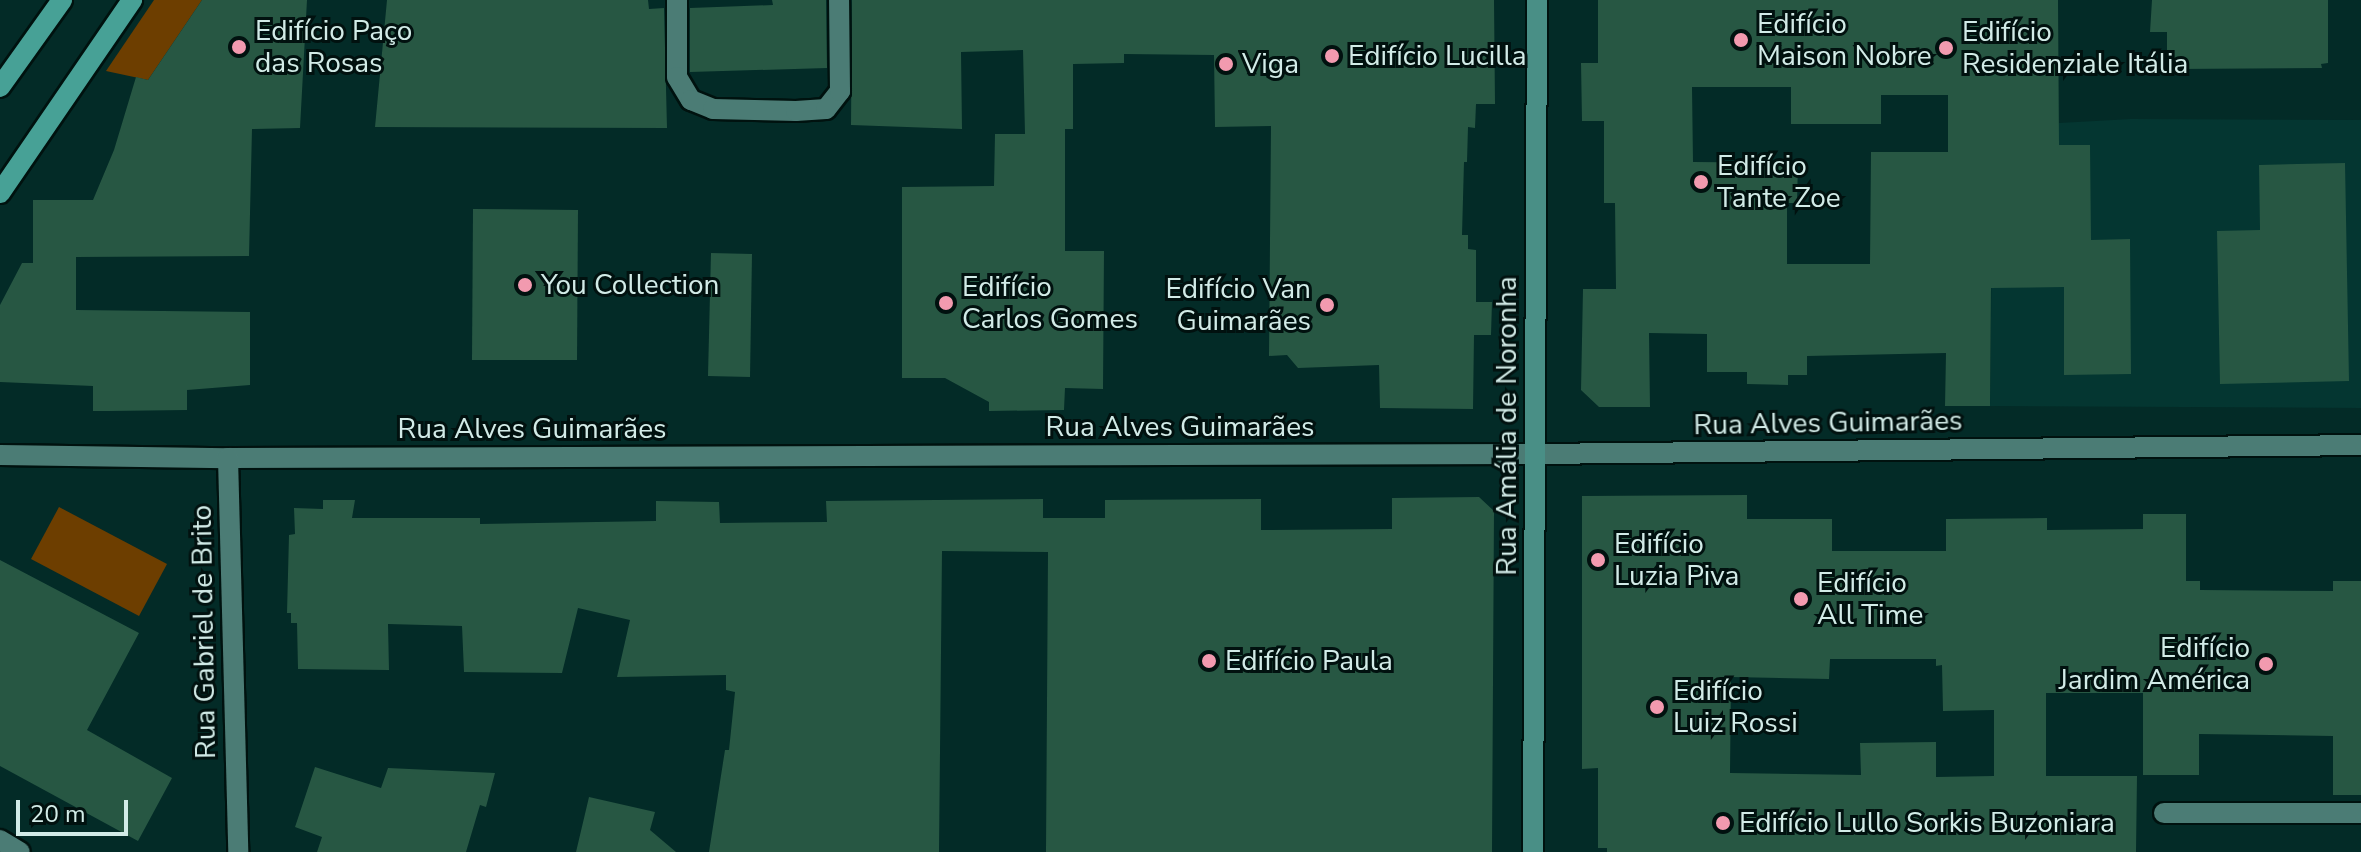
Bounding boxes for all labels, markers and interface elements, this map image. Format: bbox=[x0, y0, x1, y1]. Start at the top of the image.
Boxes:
place label: Edifício Maison Nobre bbox=[1757, 7, 1932, 73]
place label: Edifício Paço das Rosas bbox=[255, 14, 412, 80]
place label: Edifício Residenziale Itália bbox=[1962, 15, 2188, 81]
marker: Edifício Maison Nobre bbox=[1732, 31, 1750, 49]
marker: Edifício Paço das Rosas bbox=[230, 38, 248, 56]
place label: Edifício Lucilla bbox=[1348, 39, 1527, 73]
marker: Edifício Residenziale Itália bbox=[1937, 39, 1955, 57]
place label: Viga bbox=[1242, 47, 1299, 81]
marker: Edifício Lucilla bbox=[1323, 47, 1341, 65]
marker: Viga bbox=[1217, 55, 1235, 73]
place label: Edifício Tante Zoe bbox=[1717, 149, 1841, 215]
marker: Edifício Tante Zoe bbox=[1692, 173, 1710, 191]
place label: You Collection bbox=[541, 268, 719, 302]
place label: Edifício Carlos Gomes bbox=[962, 270, 1138, 336]
place label: Edifício Van Guimarães bbox=[1165, 272, 1311, 338]
marker: You Collection bbox=[516, 276, 534, 294]
street label: Rua Amália de Noronha bbox=[1490, 276, 1524, 576]
marker: Edifício Carlos Gomes bbox=[937, 294, 955, 312]
marker: Edifício Van Guimarães bbox=[1318, 296, 1336, 314]
street label: Rua Alves Guimarães bbox=[1693, 404, 1963, 442]
street label: Rua Alves Guimarães bbox=[1045, 410, 1315, 444]
street label: Rua Alves Guimarães bbox=[397, 412, 667, 446]
street label: Rua Gabriel de Brito bbox=[185, 505, 223, 759]
place label: Edifício Luzia Piva bbox=[1614, 527, 1739, 593]
marker: Edifício Luzia Piva bbox=[1589, 551, 1607, 569]
place label: Edifício All Time bbox=[1817, 566, 1923, 632]
marker: Edifício All Time bbox=[1792, 590, 1810, 608]
place label: Edifício Jardim América bbox=[2059, 631, 2250, 697]
place label: Edifício Paula bbox=[1225, 644, 1393, 678]
marker: Edifício Paula bbox=[1200, 652, 1218, 670]
marker: Edifício Jardim América bbox=[2257, 655, 2275, 673]
place label: Edifício Luiz Rossi bbox=[1673, 674, 1798, 740]
marker: Edifício Luiz Rossi bbox=[1648, 698, 1666, 716]
scale bar bbox=[20, 784, 132, 834]
text: 20 m bbox=[30, 798, 86, 830]
place label: Edifício Lullo Sorkis Buzoniara bbox=[1739, 806, 2115, 840]
marker: Edifício Lullo Sorkis Buzoniara bbox=[1714, 814, 1732, 832]

